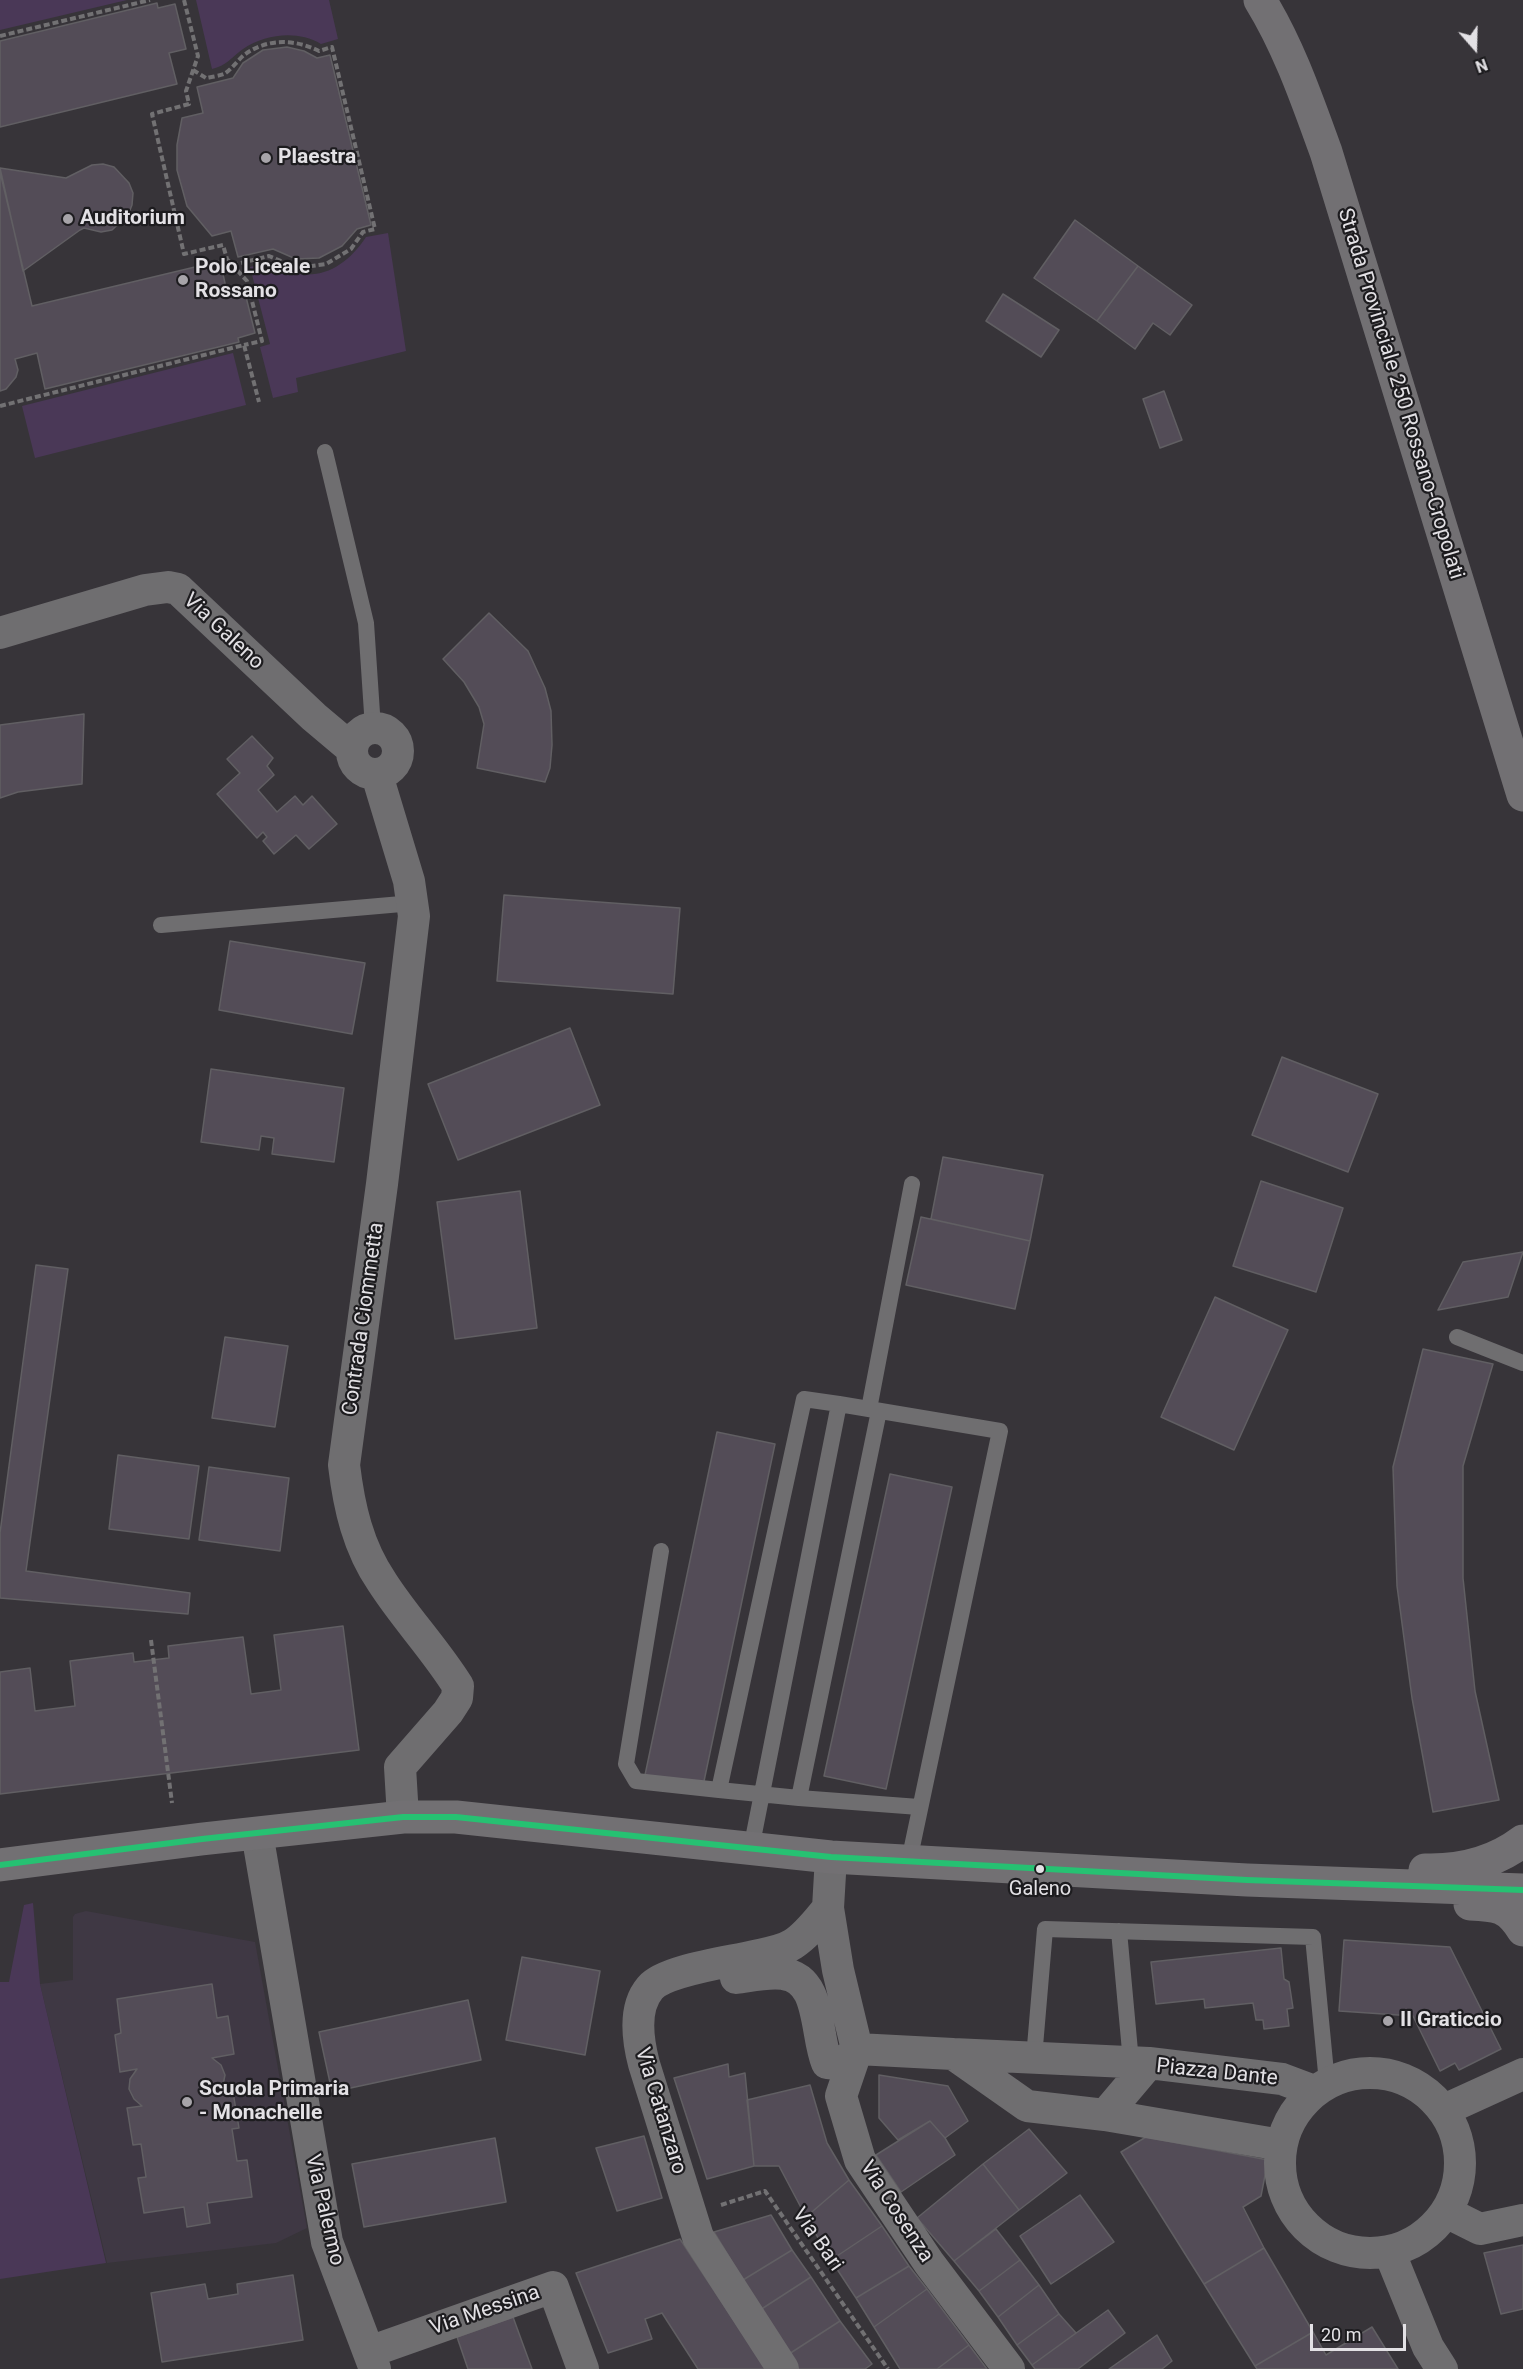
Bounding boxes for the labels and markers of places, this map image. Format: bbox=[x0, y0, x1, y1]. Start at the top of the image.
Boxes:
place label: Plaestra bbox=[278, 145, 356, 171]
marker: Plaestra bbox=[259, 151, 273, 165]
place label: Auditorium bbox=[80, 206, 185, 232]
marker: Auditorium bbox=[61, 212, 75, 226]
place label: Polo Liceale Rossano bbox=[195, 255, 310, 305]
marker: Polo Liceale Rossano bbox=[176, 273, 190, 287]
marker: Galeno bbox=[1034, 1863, 1046, 1875]
place label: Galeno bbox=[1009, 1878, 1071, 1902]
place label: Il Graticcio bbox=[1400, 2008, 1502, 2034]
marker: Il Graticcio bbox=[1381, 2014, 1395, 2028]
place label: Scuola Primaria - Monachelle bbox=[199, 2077, 349, 2127]
marker: Scuola Primaria - Monachelle bbox=[180, 2095, 194, 2109]

